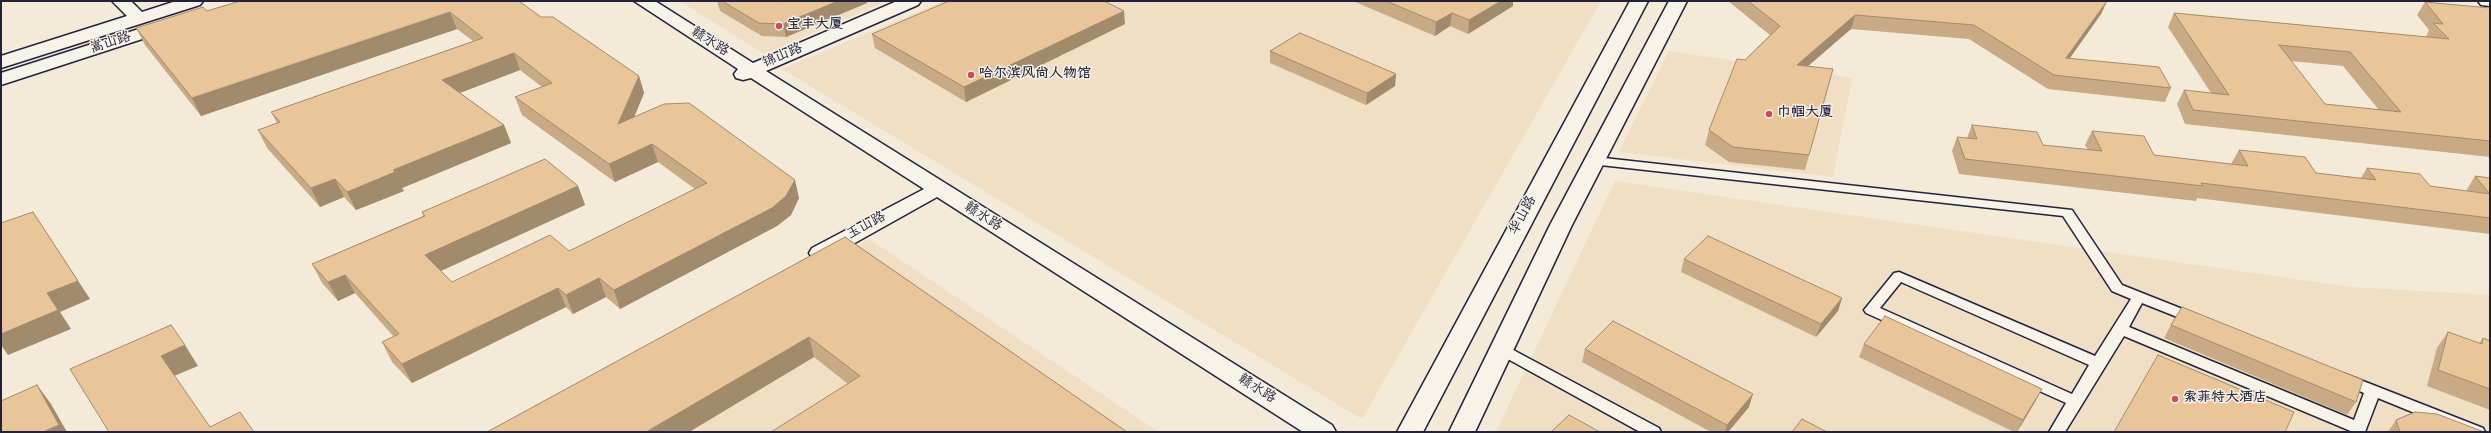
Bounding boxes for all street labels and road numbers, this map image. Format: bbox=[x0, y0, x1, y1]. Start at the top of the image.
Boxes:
street label: 赣水路 bbox=[687, 25, 731, 61]
street label: 嵩山路 bbox=[88, 30, 134, 58]
street label: 锦山路 bbox=[760, 41, 806, 73]
street label: 华山路 bbox=[1507, 194, 1541, 238]
street label: 赣水路 bbox=[960, 200, 1004, 236]
street label: 玉山路 bbox=[845, 209, 889, 245]
street label: 赣水路 bbox=[1234, 372, 1278, 408]

